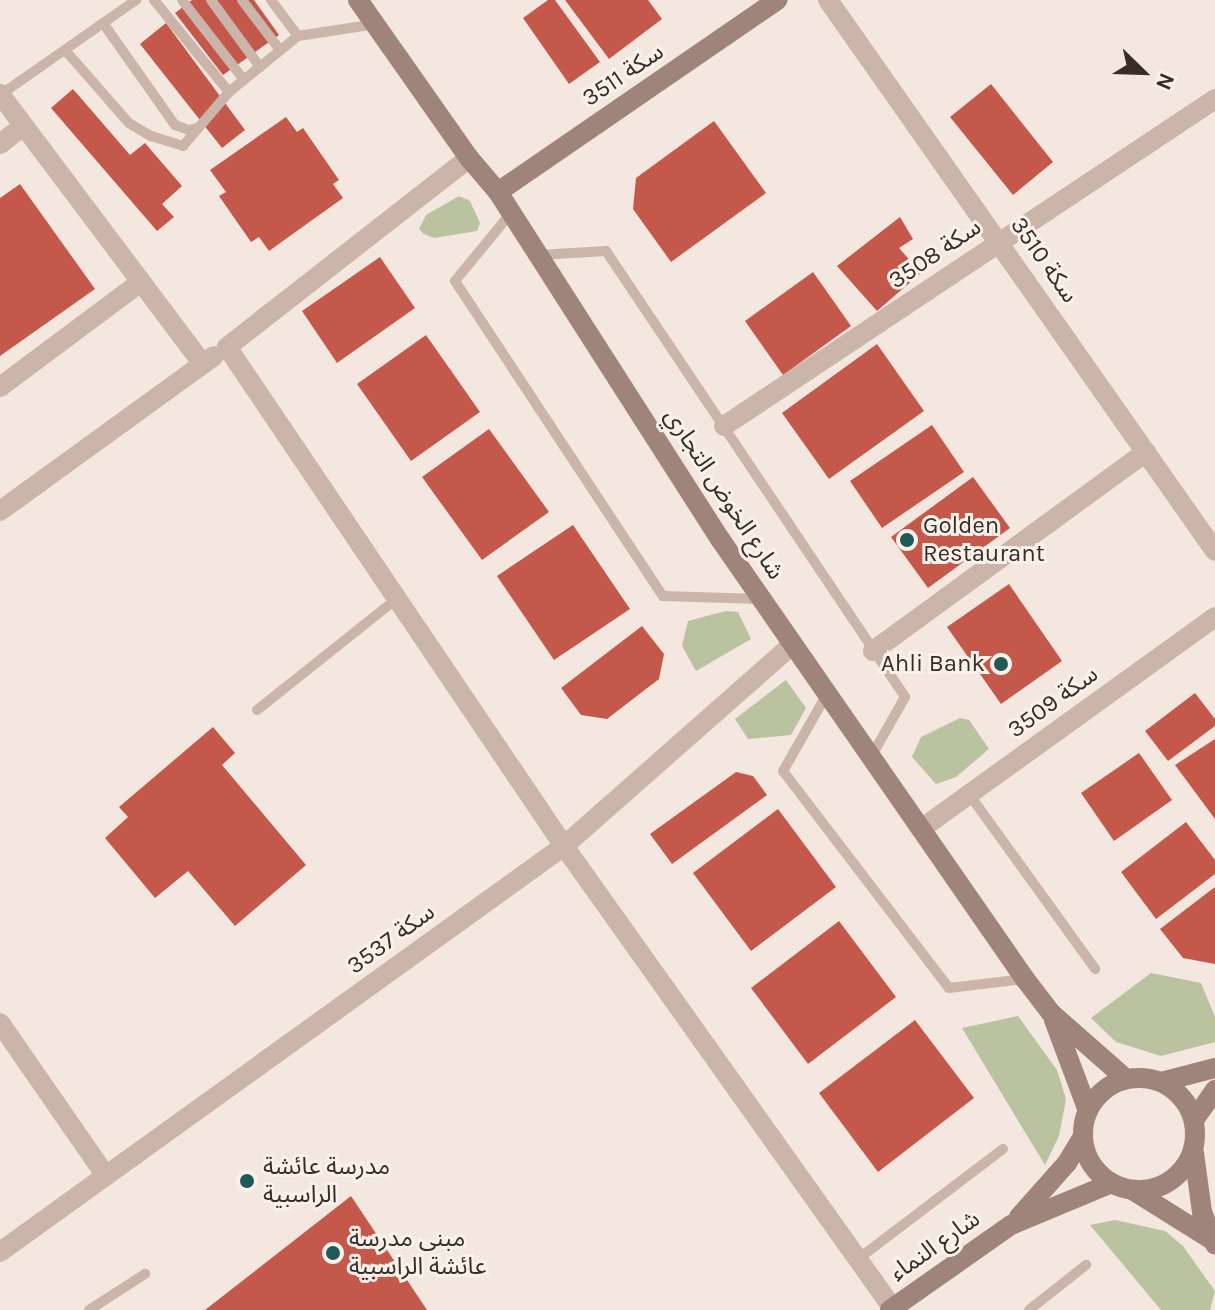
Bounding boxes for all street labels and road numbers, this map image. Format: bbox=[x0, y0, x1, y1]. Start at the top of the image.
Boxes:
street label: سكة 3511 bbox=[577, 37, 669, 113]
street label: سكة 3510 bbox=[1004, 211, 1084, 309]
street label: سكة 3508 bbox=[883, 213, 987, 295]
street label: شارع الخوض التجاري bbox=[658, 403, 790, 585]
street label: سكة 3509 bbox=[1002, 660, 1104, 744]
street label: سكة 3537 bbox=[341, 898, 441, 980]
street label: شارع النماء bbox=[884, 1205, 986, 1287]

